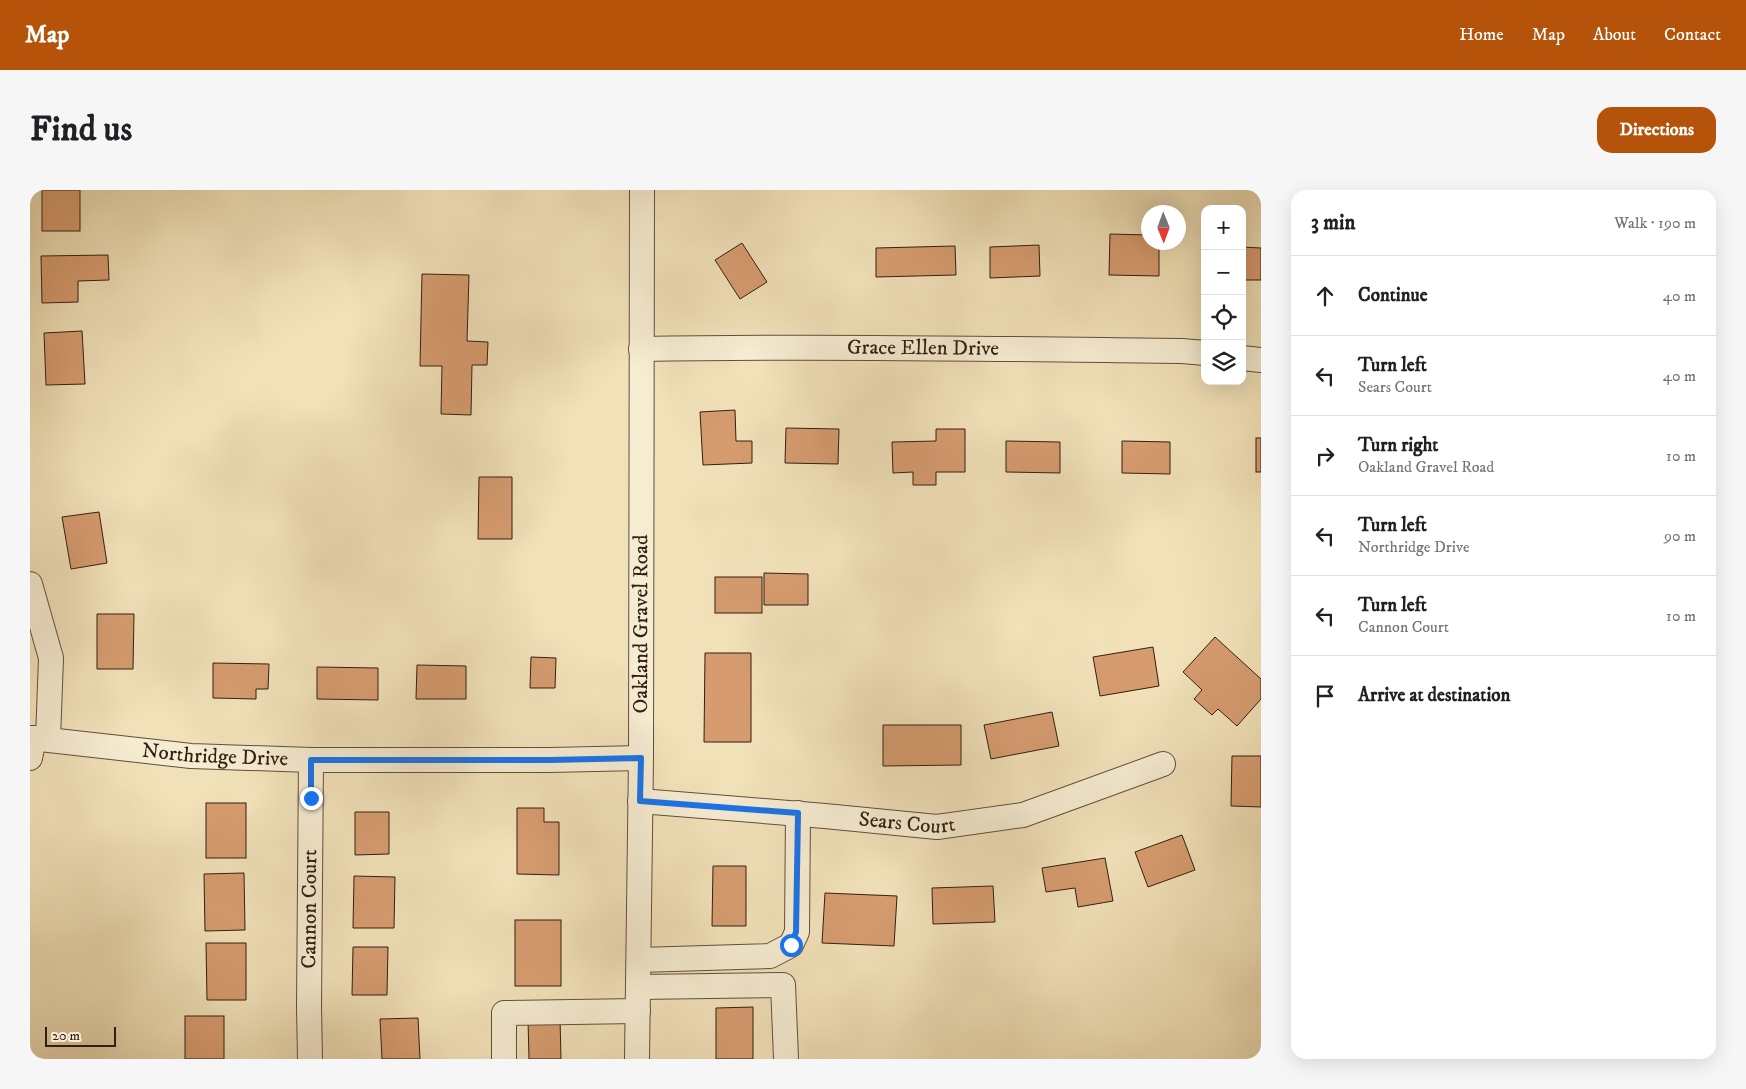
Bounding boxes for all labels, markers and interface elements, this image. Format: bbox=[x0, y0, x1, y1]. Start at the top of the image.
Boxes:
text: Map bbox=[25, 20, 69, 50]
text: Home bbox=[1459, 24, 1504, 46]
text: Map bbox=[1532, 24, 1565, 46]
text: About bbox=[1593, 24, 1636, 46]
text: Contact bbox=[1664, 24, 1721, 46]
button: Directions bbox=[1597, 107, 1716, 153]
text: Find us bbox=[30, 108, 132, 152]
north arrow bbox=[1141, 205, 1186, 250]
map controls bbox=[1201, 205, 1246, 385]
button: + bbox=[1201, 205, 1246, 250]
text: 3 min bbox=[1311, 210, 1356, 236]
text: Walk · 190 m bbox=[1614, 213, 1696, 233]
button: − bbox=[1201, 250, 1246, 295]
icon: ahead bbox=[1311, 282, 1339, 310]
text: Continue bbox=[1358, 284, 1428, 307]
text: 40 m bbox=[1663, 286, 1696, 306]
button: locate bbox=[1201, 295, 1246, 340]
street label: Grace Ellen Drive bbox=[847, 335, 1000, 362]
button: layers bbox=[1201, 340, 1246, 385]
text: Turn left bbox=[1358, 354, 1427, 377]
icon: left bbox=[1311, 362, 1339, 390]
text: 40 m bbox=[1663, 366, 1696, 386]
text: Sears Court bbox=[1358, 377, 1432, 397]
text: Turn right bbox=[1358, 434, 1438, 457]
icon: right bbox=[1311, 442, 1339, 470]
text: 10 m bbox=[1666, 446, 1696, 466]
text: Oakland Gravel Road bbox=[1358, 457, 1494, 477]
text: Turn left bbox=[1358, 514, 1427, 537]
icon: left bbox=[1311, 522, 1339, 550]
text: 90 m bbox=[1664, 526, 1696, 546]
street label: Oakland Gravel Road bbox=[628, 534, 654, 714]
text: Northridge Drive bbox=[1358, 537, 1470, 557]
text: Turn left bbox=[1358, 594, 1427, 617]
icon: left bbox=[1311, 602, 1339, 630]
text: 10 m bbox=[1666, 606, 1696, 626]
text: Cannon Court bbox=[1358, 617, 1449, 637]
icon: arrive bbox=[1311, 682, 1339, 710]
text: Arrive at destination bbox=[1358, 684, 1510, 707]
street label: Northridge Drive bbox=[141, 738, 289, 772]
route end bbox=[300, 787, 323, 810]
street label: Sears Court bbox=[858, 806, 957, 840]
street label: Cannon Court bbox=[296, 849, 323, 969]
route start bbox=[780, 934, 803, 957]
scale bar bbox=[45, 1024, 116, 1047]
text: 20 m bbox=[52, 1027, 80, 1045]

